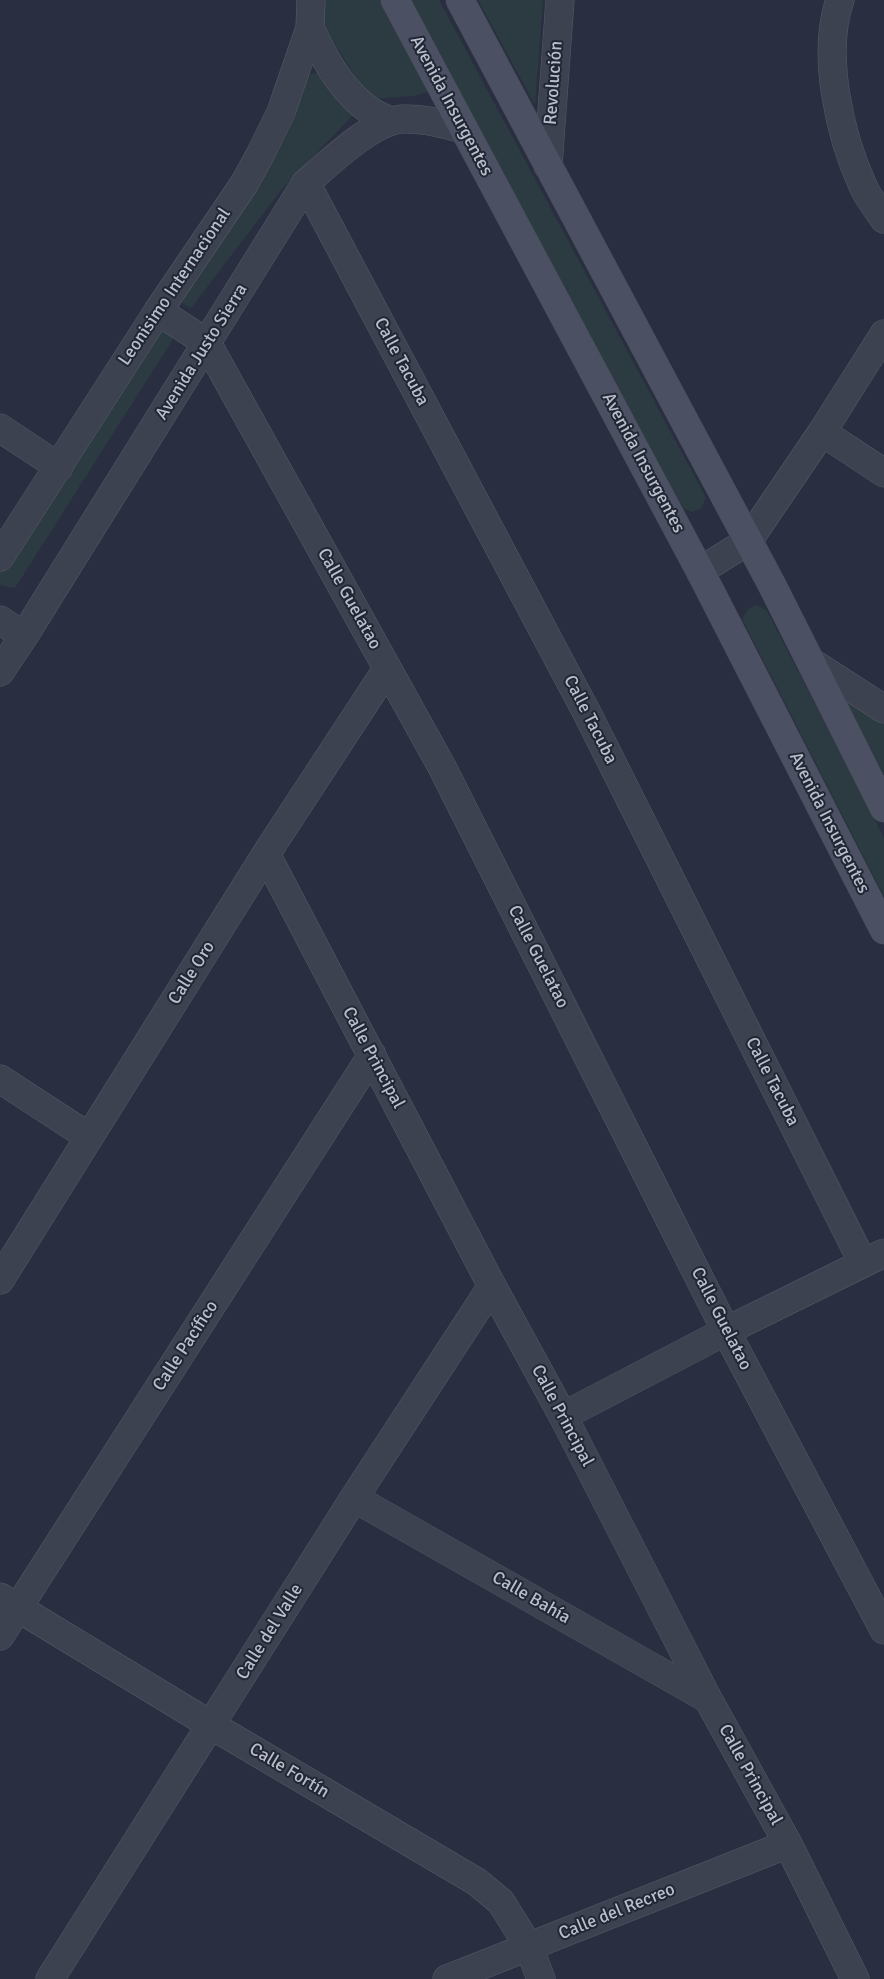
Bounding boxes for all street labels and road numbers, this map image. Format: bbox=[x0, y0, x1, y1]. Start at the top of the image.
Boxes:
street label: Avenida Insurgentes bbox=[405, 32, 497, 180]
street label: Revolución bbox=[540, 40, 568, 126]
street label: Leonisimo Internacional bbox=[114, 204, 236, 370]
street label: Avenida Justo Sierra bbox=[151, 280, 253, 424]
street label: Calle Tacuba bbox=[369, 314, 433, 410]
street label: Avenida Insurgentes bbox=[597, 389, 689, 537]
street label: Calle Guelatao bbox=[312, 545, 386, 653]
street label: Calle Tacuba bbox=[558, 672, 622, 768]
street label: Avenida Insurgentes bbox=[784, 749, 874, 897]
street label: Calle Guelatao bbox=[503, 902, 573, 1012]
street label: Calle Oro bbox=[164, 937, 220, 1009]
street label: Calle Principal bbox=[337, 1003, 409, 1113]
street label: Calle Tacuba bbox=[740, 1034, 804, 1130]
street label: Calle Guelatao bbox=[686, 1264, 756, 1374]
street label: Calle Pacífico bbox=[149, 1297, 223, 1395]
street label: Calle Principal bbox=[526, 1361, 598, 1471]
street label: Calle Bahía bbox=[488, 1567, 574, 1629]
street label: Calle del Valle bbox=[232, 1580, 308, 1684]
street label: Calle Principal bbox=[713, 1721, 787, 1829]
street label: Calle Fortín bbox=[245, 1739, 333, 1803]
street label: Calle del Recreo bbox=[556, 1879, 678, 1945]

